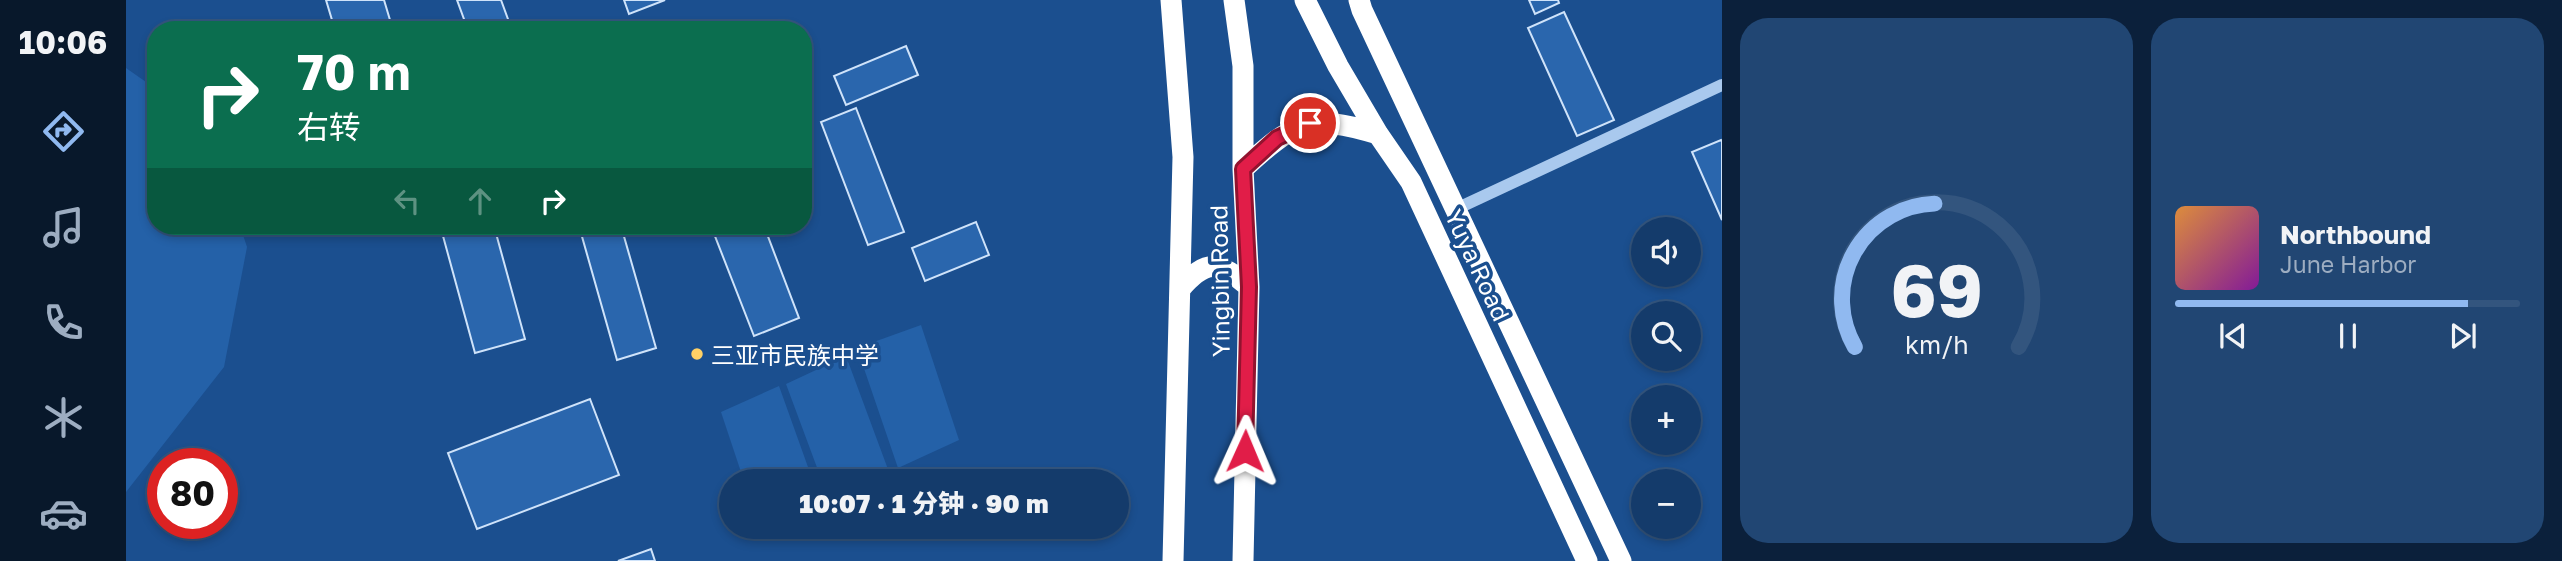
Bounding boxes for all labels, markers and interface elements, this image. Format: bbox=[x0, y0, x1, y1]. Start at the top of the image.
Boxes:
text: 10:06 bbox=[19, 23, 107, 61]
text: 70 m bbox=[297, 42, 411, 101]
icon: right bbox=[182, 49, 273, 140]
pin bbox=[1280, 93, 1340, 153]
icon: arrive bbox=[1291, 104, 1329, 142]
icon: directions bbox=[39, 107, 88, 156]
text: 右转 bbox=[297, 108, 361, 146]
icon: left bbox=[388, 182, 426, 220]
icon: ahead bbox=[461, 182, 499, 220]
icon: right bbox=[534, 182, 572, 220]
icon: music bbox=[39, 203, 88, 252]
street label: Yingbin Road bbox=[1203, 205, 1235, 357]
street label: Yuya Road bbox=[1440, 205, 1516, 325]
map controls bbox=[1631, 217, 1701, 539]
button: sound bbox=[1631, 217, 1701, 287]
text: Northbound bbox=[2280, 219, 2431, 250]
text: 69 bbox=[1890, 246, 1983, 333]
text: June Harbor bbox=[2280, 250, 2416, 278]
icon: phone bbox=[39, 298, 88, 347]
button: search bbox=[1631, 301, 1701, 371]
icon: previous bbox=[2214, 317, 2252, 355]
icon: pause bbox=[2329, 317, 2367, 355]
icon: next bbox=[2444, 317, 2482, 355]
text: km/h bbox=[1905, 328, 1968, 359]
place label: 三亚市民族中学 bbox=[711, 340, 879, 369]
marker: 三亚市民族中学 bbox=[689, 346, 705, 362]
button: + bbox=[1631, 385, 1701, 455]
icon: climate bbox=[39, 393, 88, 442]
position arrow bbox=[1208, 414, 1282, 488]
speed limit sign: 80 bbox=[147, 448, 238, 539]
button: − bbox=[1631, 469, 1701, 539]
text: 10:07 · 1 分钟 · 90 m bbox=[799, 488, 1049, 519]
icon: car bbox=[39, 489, 88, 538]

